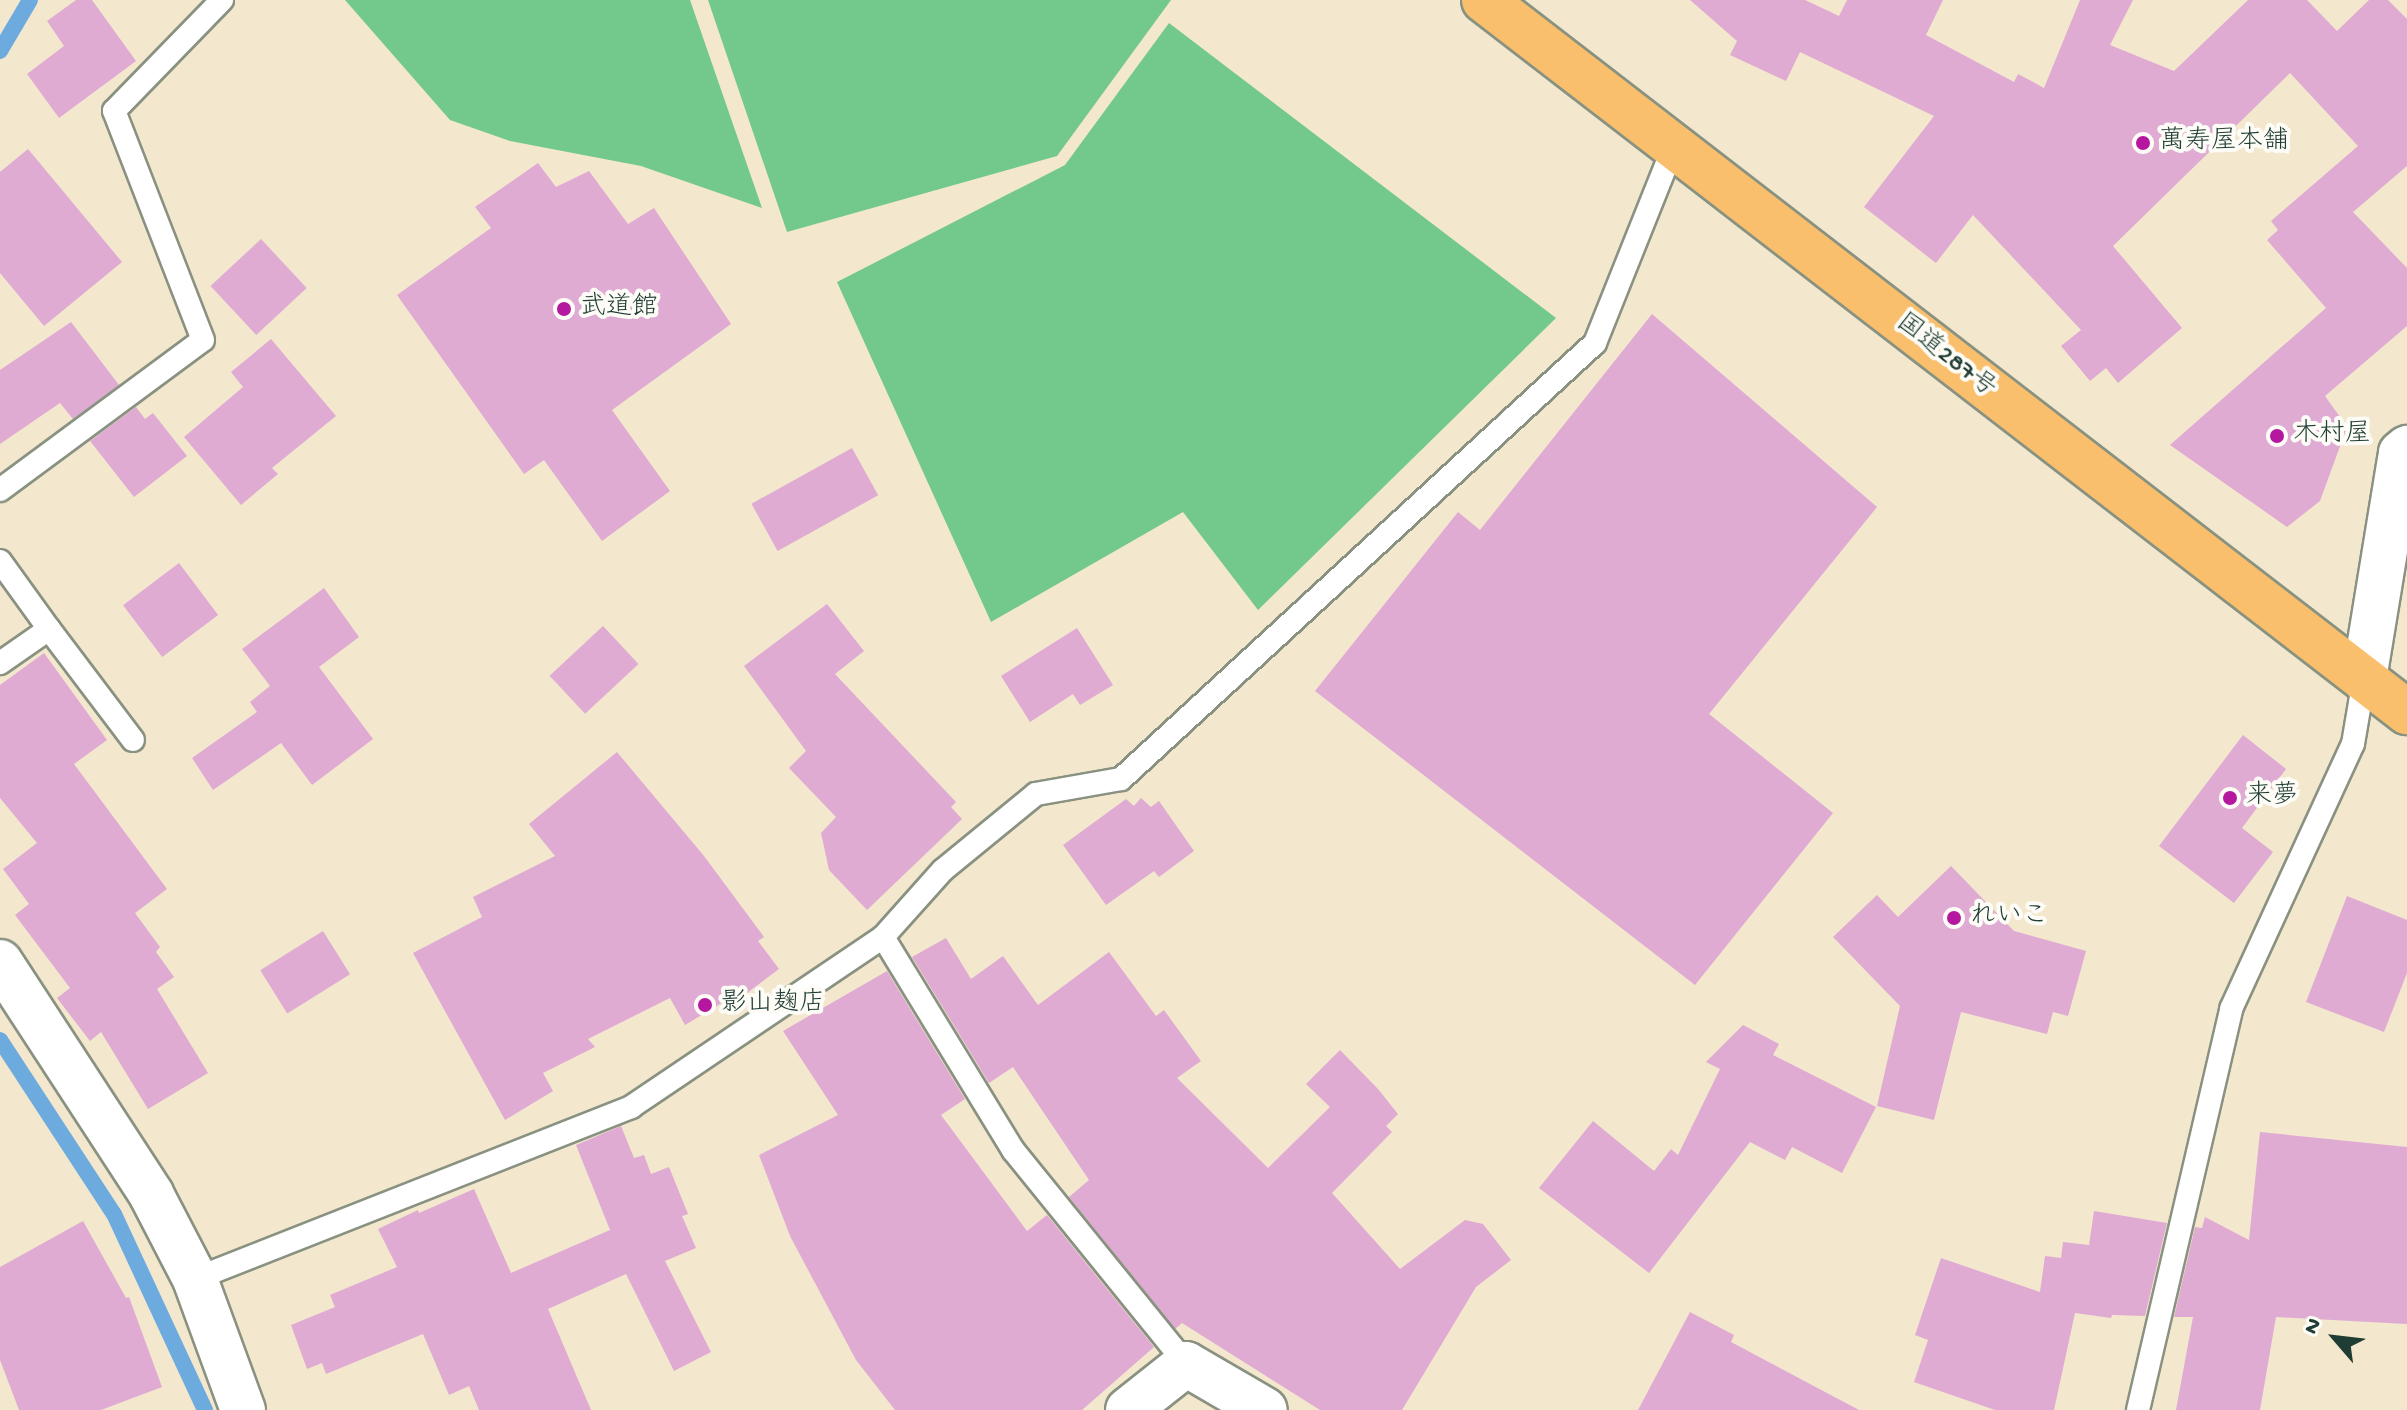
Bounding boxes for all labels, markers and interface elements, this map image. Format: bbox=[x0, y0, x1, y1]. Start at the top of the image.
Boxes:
place label: 萬寿屋本舗 bbox=[2159, 127, 2289, 159]
marker: 萬寿屋本舗 bbox=[2134, 134, 2152, 152]
place label: 武道館 bbox=[580, 293, 658, 325]
marker: 武道館 bbox=[555, 300, 573, 318]
street label: 国道287号 bbox=[1889, 308, 2001, 406]
place label: 木村屋 bbox=[2293, 420, 2371, 452]
marker: 木村屋 bbox=[2268, 427, 2286, 445]
place label: 来夢 bbox=[2246, 782, 2298, 814]
marker: 来夢 bbox=[2221, 789, 2239, 807]
place label: れいこ bbox=[1970, 902, 2048, 934]
marker: れいこ bbox=[1945, 909, 1963, 927]
place label: 影山麹店 bbox=[721, 989, 825, 1021]
marker: 影山麹店 bbox=[696, 996, 714, 1014]
north arrow bbox=[2295, 1298, 2375, 1378]
text: N bbox=[2299, 1314, 2329, 1339]

